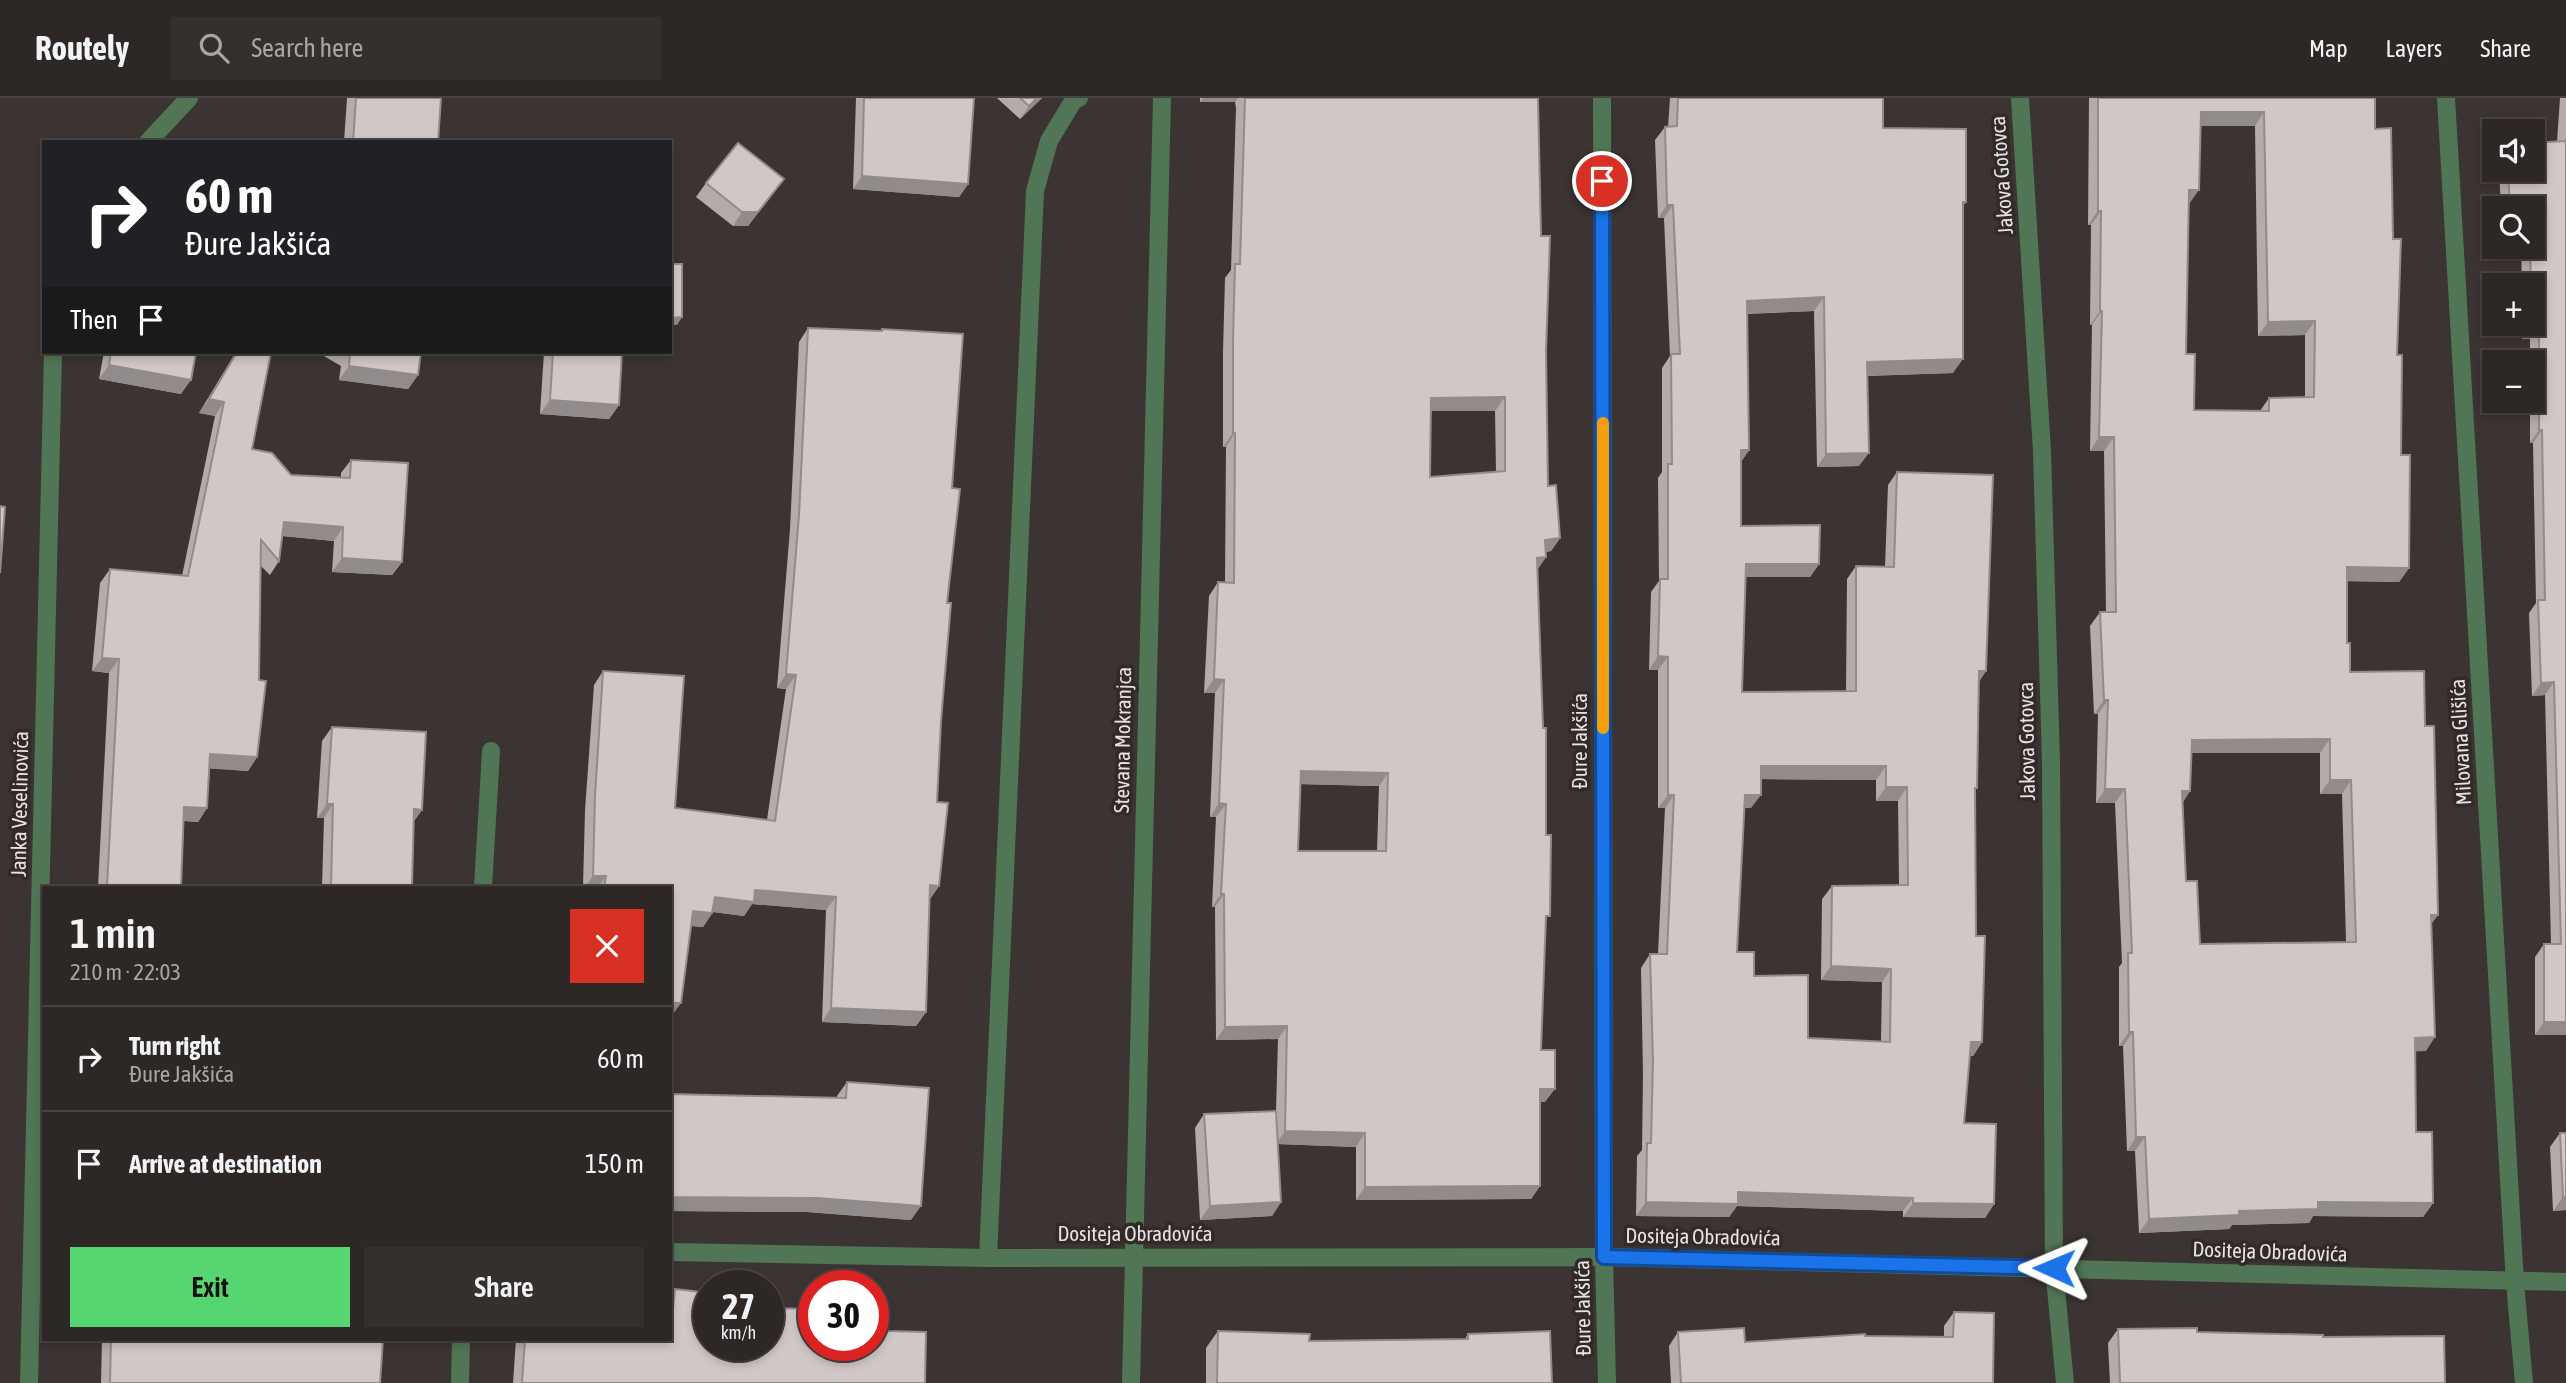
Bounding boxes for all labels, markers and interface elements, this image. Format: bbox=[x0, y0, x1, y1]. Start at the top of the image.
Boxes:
search box bbox=[171, 17, 661, 80]
text: Routely bbox=[35, 29, 129, 67]
icon: search bbox=[195, 29, 233, 67]
text: Search here bbox=[251, 33, 363, 63]
text: Map bbox=[2309, 35, 2348, 62]
text: Layers bbox=[2386, 35, 2442, 62]
text: Share bbox=[2480, 35, 2531, 62]
street label: Jakova Gotovca bbox=[1985, 115, 2017, 235]
map controls bbox=[2482, 119, 2545, 413]
button: sound bbox=[2482, 119, 2545, 182]
pin bbox=[1572, 151, 1632, 211]
icon: arrive bbox=[1583, 162, 1621, 200]
text: 60 m bbox=[185, 167, 273, 223]
icon: right bbox=[70, 168, 161, 259]
button: search bbox=[2482, 196, 2545, 259]
text: Đure Jakšića bbox=[185, 225, 331, 262]
button: + bbox=[2482, 273, 2545, 336]
icon: arrive bbox=[132, 301, 170, 339]
text: Then bbox=[70, 305, 118, 335]
button: − bbox=[2482, 350, 2545, 413]
street label: Stevana Mokranjca bbox=[1109, 667, 1135, 813]
street label: Milovana Glišića bbox=[2445, 678, 2475, 806]
street label: Jakova Gotovca bbox=[2013, 682, 2039, 800]
street label: Đure Jakšića bbox=[1567, 693, 1591, 789]
street label: Janka Veselinovića bbox=[6, 731, 32, 877]
text: 1 min bbox=[70, 909, 156, 957]
button: close bbox=[570, 909, 644, 983]
text: 210 m · 22:03 bbox=[70, 959, 181, 985]
text: Turn right bbox=[129, 1031, 220, 1061]
icon: right bbox=[70, 1040, 108, 1078]
text: 60 m bbox=[597, 1044, 644, 1074]
text: Đure Jakšića bbox=[129, 1061, 234, 1087]
icon: arrive bbox=[70, 1145, 108, 1183]
text: Arrive at destination bbox=[129, 1149, 322, 1179]
text: 150 m bbox=[585, 1149, 644, 1179]
street label: Dositeja Obradovića bbox=[1057, 1221, 1213, 1245]
street label: Dositeja Obradovića bbox=[1625, 1223, 1781, 1249]
position arrow bbox=[2017, 1231, 2091, 1305]
street label: Dositeja Obradovića bbox=[2192, 1236, 2348, 1266]
button: Exit bbox=[70, 1247, 350, 1327]
button: Share bbox=[364, 1247, 644, 1327]
street label: Đure Jakšića bbox=[1569, 1260, 1595, 1356]
speed limit sign: 30 bbox=[798, 1270, 889, 1361]
text: 27 bbox=[722, 1286, 755, 1326]
text: km/h bbox=[721, 1322, 756, 1343]

